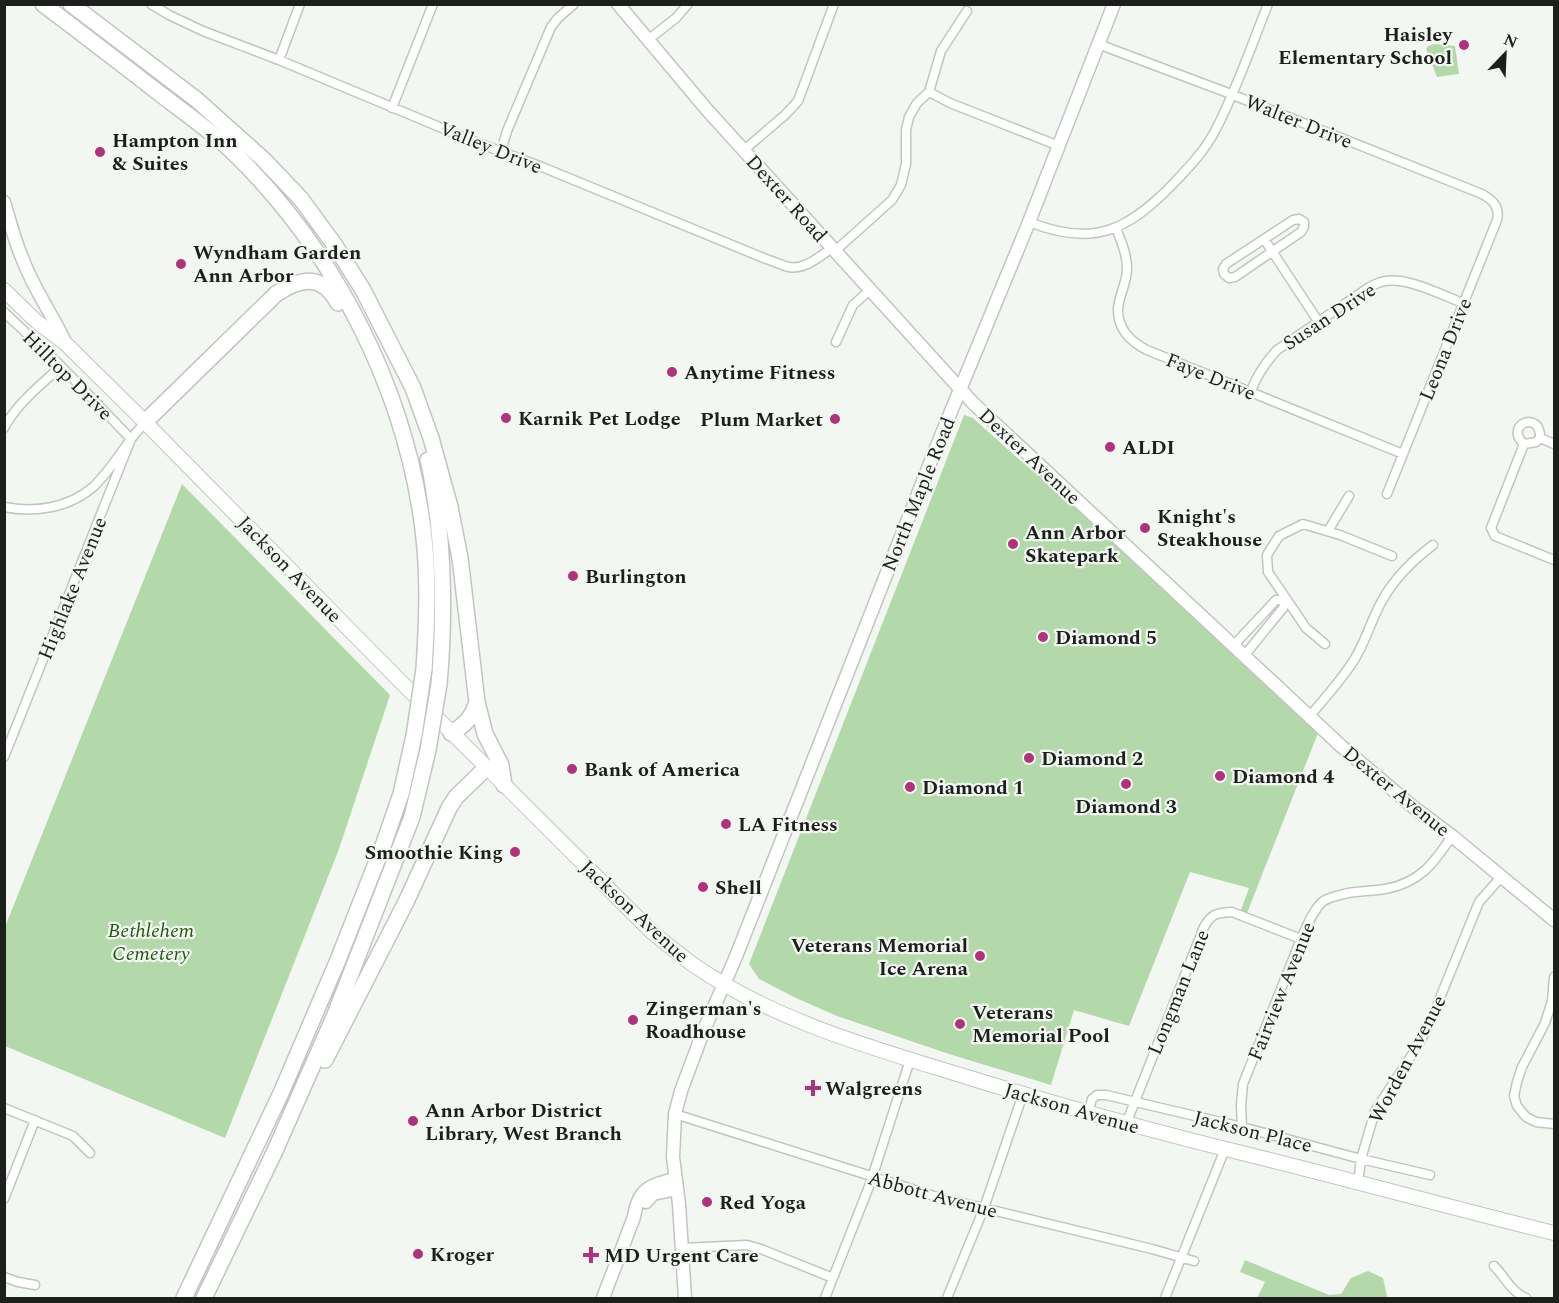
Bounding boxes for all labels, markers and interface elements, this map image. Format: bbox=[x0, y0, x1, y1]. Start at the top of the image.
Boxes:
place label: Haisley Elementary School bbox=[1278, 20, 1453, 73]
north arrow bbox=[1475, 24, 1535, 84]
text: N bbox=[1500, 28, 1521, 55]
marker: Haisley Elementary School bbox=[1457, 38, 1471, 52]
street label: Walter Drive bbox=[1240, 87, 1357, 157]
street label: Valley Drive bbox=[435, 114, 547, 182]
place label: Hampton Inn & Suites bbox=[112, 126, 238, 179]
marker: Hampton Inn & Suites bbox=[93, 145, 107, 159]
street label: Dexter Road bbox=[738, 148, 834, 249]
place label: Wyndham Garden Ann Arbor bbox=[193, 238, 361, 291]
marker: Wyndham Garden Ann Arbor bbox=[174, 257, 188, 271]
street label: Susan Drive bbox=[1277, 275, 1382, 358]
street label: Leona Drive bbox=[1412, 293, 1480, 405]
street label: Hilltop Drive bbox=[15, 324, 119, 428]
street label: Faye Drive bbox=[1161, 345, 1260, 409]
place label: Anytime Fitness bbox=[684, 358, 835, 388]
marker: Anytime Fitness bbox=[665, 365, 679, 379]
street label: Dexter Avenue bbox=[971, 401, 1087, 512]
place label: Karnik Pet Lodge bbox=[518, 404, 681, 434]
place label: Plum Market bbox=[700, 405, 823, 435]
marker: Karnik Pet Lodge bbox=[499, 411, 513, 425]
marker: Plum Market bbox=[828, 412, 842, 426]
street label: North Maple Road bbox=[874, 413, 964, 576]
place label: ALDI bbox=[1122, 433, 1175, 463]
marker: ALDI bbox=[1103, 440, 1117, 454]
place label: Knight's Steakhouse bbox=[1157, 502, 1262, 555]
street label: Jackson Avenue bbox=[230, 509, 348, 630]
street label: Highlake Avenue bbox=[31, 512, 115, 664]
place label: Ann Arbor Skatepark bbox=[1025, 518, 1126, 571]
marker: Knight's Steakhouse bbox=[1138, 521, 1152, 535]
marker: Ann Arbor Skatepark bbox=[1006, 537, 1020, 551]
place label: Burlington bbox=[585, 562, 687, 592]
marker: Burlington bbox=[566, 569, 580, 583]
place label: Diamond 5 bbox=[1055, 623, 1157, 653]
marker: Diamond 5 bbox=[1036, 630, 1050, 644]
street label: Dexter Avenue bbox=[1336, 739, 1457, 845]
place label: Diamond 2 bbox=[1041, 744, 1143, 774]
marker: Diamond 2 bbox=[1022, 751, 1036, 765]
place label: Bank of America bbox=[584, 755, 741, 785]
marker: Bank of America bbox=[565, 762, 579, 776]
place label: Diamond 4 bbox=[1232, 762, 1334, 792]
marker: Diamond 4 bbox=[1213, 769, 1227, 783]
place label: Diamond 1 bbox=[922, 773, 1024, 803]
marker: Diamond 3 bbox=[1119, 777, 1133, 791]
marker: Diamond 1 bbox=[903, 780, 917, 794]
place label: Diamond 3 bbox=[1075, 792, 1177, 822]
place label: LA Fitness bbox=[738, 810, 838, 840]
marker: LA Fitness bbox=[719, 817, 733, 831]
place label: Smoothie King bbox=[365, 838, 503, 868]
marker: Smoothie King bbox=[508, 845, 522, 859]
street label: Jackson Avenue bbox=[573, 853, 696, 970]
place label: Shell bbox=[715, 873, 762, 903]
marker: Shell bbox=[696, 880, 710, 894]
park label: Bethlehem Cemetery bbox=[108, 916, 195, 969]
street label: Fairview Avenue bbox=[1240, 917, 1323, 1065]
street label: Longman Lane bbox=[1140, 925, 1218, 1060]
place label: Veterans Memorial Ice Arena bbox=[791, 931, 969, 984]
marker: Veterans Memorial Ice Arena bbox=[973, 949, 987, 963]
street label: Worden Avenue bbox=[1361, 990, 1454, 1129]
place label: Zingerman's Roadhouse bbox=[645, 994, 762, 1047]
place label: Veterans Memorial Pool bbox=[972, 998, 1110, 1051]
marker: Zingerman's Roadhouse bbox=[626, 1013, 640, 1027]
marker: Veterans Memorial Pool bbox=[953, 1017, 967, 1031]
place label: Walgreens bbox=[825, 1074, 922, 1104]
street label: Jackson Avenue bbox=[1001, 1075, 1143, 1143]
marker: Walgreens bbox=[806, 1081, 820, 1095]
place label: Ann Arbor District Library, West Branch bbox=[425, 1096, 622, 1149]
street label: Jackson Place bbox=[1190, 1103, 1315, 1161]
marker: Ann Arbor District Library, West Branch bbox=[406, 1114, 420, 1128]
street label: Abbott Avenue bbox=[865, 1163, 1001, 1227]
place label: Red Yoga bbox=[719, 1188, 807, 1218]
marker: Red Yoga bbox=[700, 1195, 714, 1209]
place label: Kroger bbox=[430, 1240, 495, 1270]
place label: MD Urgent Care bbox=[604, 1241, 759, 1271]
marker: MD Urgent Care bbox=[582, 1246, 600, 1264]
marker: Kroger bbox=[411, 1247, 425, 1261]

